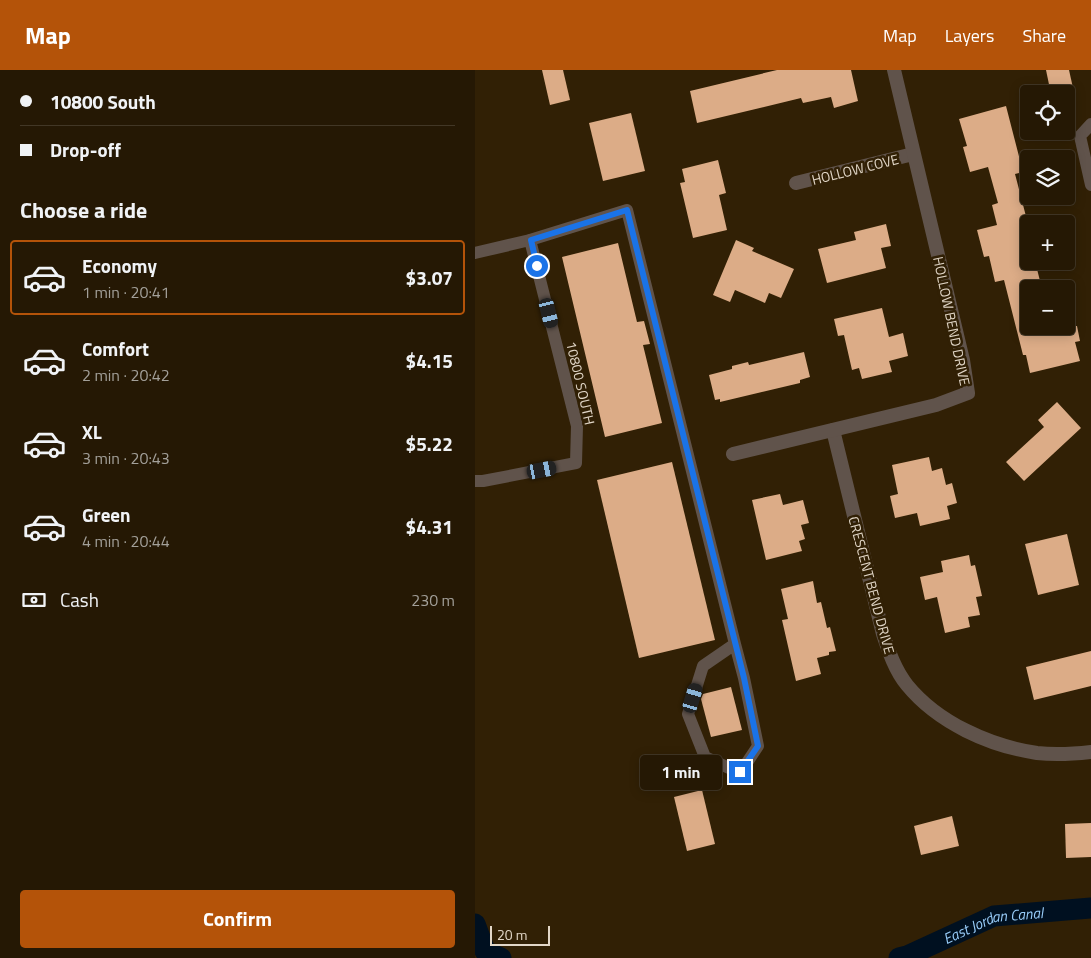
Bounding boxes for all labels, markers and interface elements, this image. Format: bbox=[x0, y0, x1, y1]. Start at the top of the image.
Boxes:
text: Map bbox=[25, 17, 71, 53]
text: Map bbox=[883, 22, 917, 49]
text: Layers bbox=[945, 22, 994, 49]
text: Share bbox=[1022, 22, 1066, 49]
map controls bbox=[1020, 85, 1075, 335]
button: locate bbox=[1020, 85, 1075, 140]
text: 10800 South bbox=[50, 87, 156, 116]
text: Drop-off bbox=[50, 135, 121, 164]
street label: HOLLOW COVE bbox=[809, 148, 901, 190]
button: layers bbox=[1020, 150, 1075, 205]
text: Choose a ride bbox=[20, 193, 147, 227]
button: + bbox=[1020, 215, 1075, 270]
text: Economy bbox=[82, 251, 157, 280]
icon: car bbox=[22, 255, 67, 300]
route start bbox=[526, 255, 548, 277]
street label: HOLLOW BEND DRIVE bbox=[928, 255, 976, 388]
text: $3.07 bbox=[406, 263, 453, 292]
text: 1 min · 20:41 bbox=[82, 280, 170, 304]
button: − bbox=[1020, 280, 1075, 335]
car bbox=[538, 297, 559, 329]
text: Comfort bbox=[82, 334, 149, 363]
icon: car bbox=[22, 338, 67, 383]
street label: 10800 SOUTH bbox=[561, 339, 601, 427]
text: $4.15 bbox=[406, 346, 453, 375]
text: 2 min · 20:42 bbox=[82, 363, 170, 387]
text: XL bbox=[82, 417, 102, 446]
icon: car bbox=[22, 421, 67, 466]
text: $5.22 bbox=[406, 429, 453, 458]
text: 3 min · 20:43 bbox=[82, 446, 170, 470]
car bbox=[525, 460, 558, 480]
text: Green bbox=[82, 500, 131, 529]
icon: car bbox=[22, 504, 67, 549]
text: $4.31 bbox=[406, 512, 453, 541]
street label: CRESCENT BEND DRIVE bbox=[844, 514, 901, 656]
text: 4 min · 20:44 bbox=[82, 529, 170, 553]
text: Cash bbox=[60, 585, 99, 614]
icon: cash bbox=[20, 586, 48, 614]
text: 230 m bbox=[411, 588, 455, 612]
car bbox=[681, 681, 704, 715]
callout: 1 min bbox=[640, 754, 723, 790]
text: 1 min bbox=[662, 760, 700, 784]
route end bbox=[729, 761, 751, 783]
button: Confirm bbox=[20, 890, 455, 948]
water label: East Jordan Canal bbox=[939, 900, 1046, 949]
scale bar bbox=[490, 923, 550, 946]
text: 20 m bbox=[497, 924, 527, 945]

